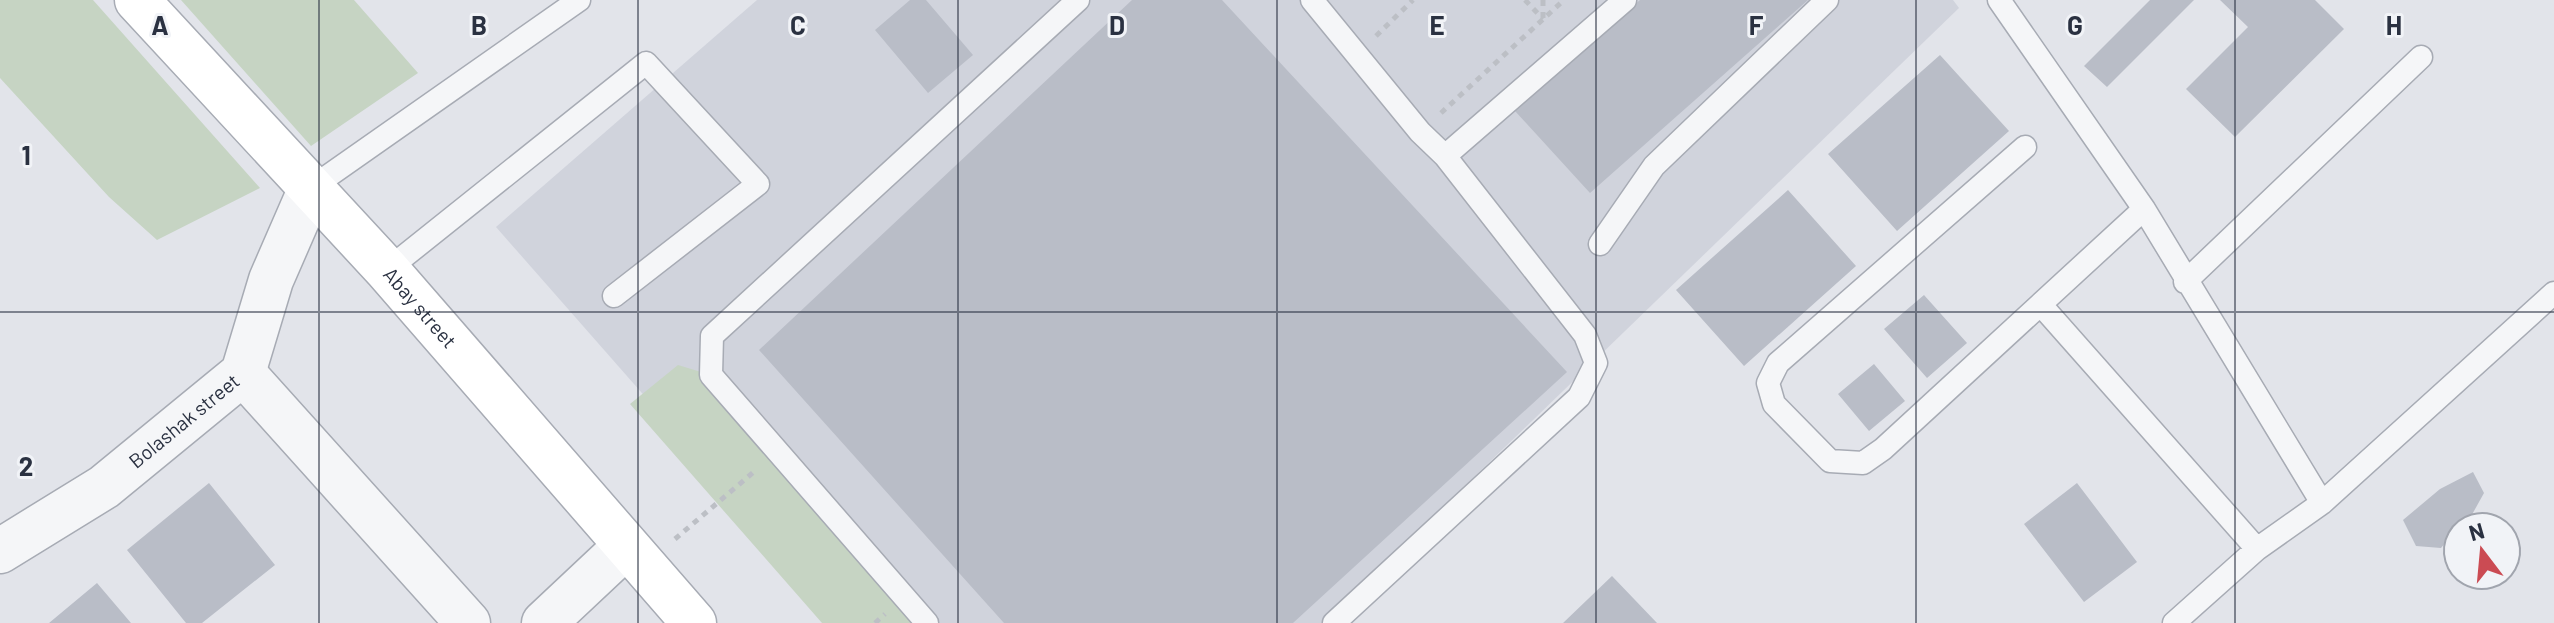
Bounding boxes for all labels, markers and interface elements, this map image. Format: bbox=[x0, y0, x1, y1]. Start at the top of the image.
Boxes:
text: A bbox=[151, 9, 169, 40]
text: B bbox=[471, 9, 487, 40]
text: C bbox=[790, 9, 806, 40]
text: D bbox=[1109, 9, 1125, 40]
text: E bbox=[1429, 9, 1445, 40]
text: F bbox=[1749, 9, 1764, 40]
text: G bbox=[2067, 9, 2083, 40]
text: H bbox=[2386, 9, 2402, 40]
text: 1 bbox=[21, 139, 31, 170]
street label: Abay street bbox=[379, 262, 462, 352]
street label: Bolashak street bbox=[124, 368, 244, 473]
text: 2 bbox=[19, 450, 33, 481]
north arrow bbox=[2442, 511, 2522, 591]
text: N bbox=[2466, 516, 2487, 545]

